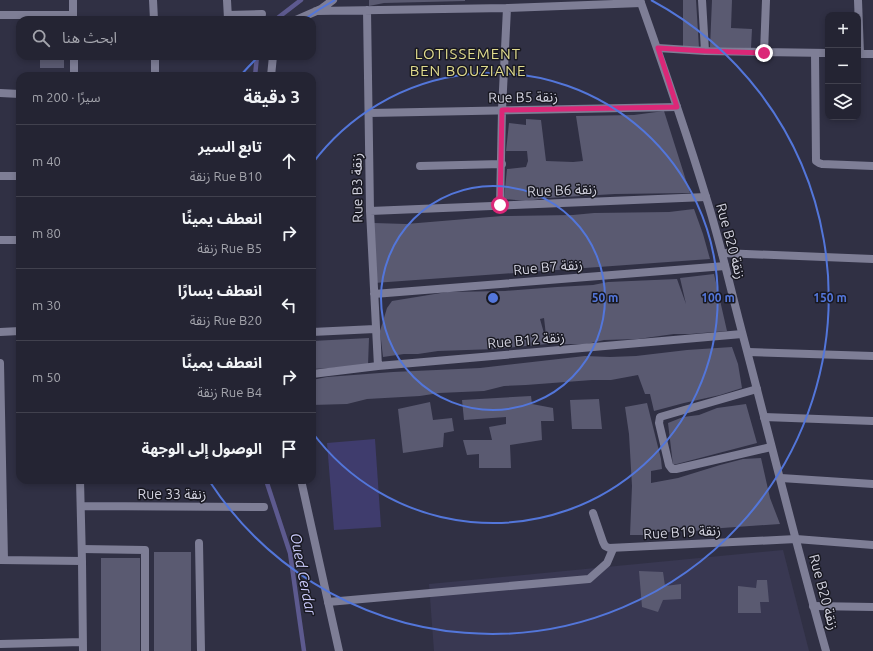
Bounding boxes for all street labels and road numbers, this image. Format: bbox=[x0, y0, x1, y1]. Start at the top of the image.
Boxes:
street label: Rue B5 زنقة bbox=[488, 88, 558, 107]
street label: Rue B3 زنقة bbox=[348, 153, 367, 223]
street label: Rue B6 زنقة bbox=[527, 181, 597, 200]
street label: Rue B20 زنقة bbox=[712, 201, 749, 281]
street label: Rue B7 زنقة bbox=[512, 256, 584, 279]
street label: Rue B12 زنقة bbox=[487, 329, 566, 352]
street label: Rue 33 زنقة bbox=[138, 486, 206, 503]
street label: Rue B19 زنقة bbox=[643, 522, 721, 543]
street label: Rue B20 زنقة bbox=[805, 552, 842, 632]

